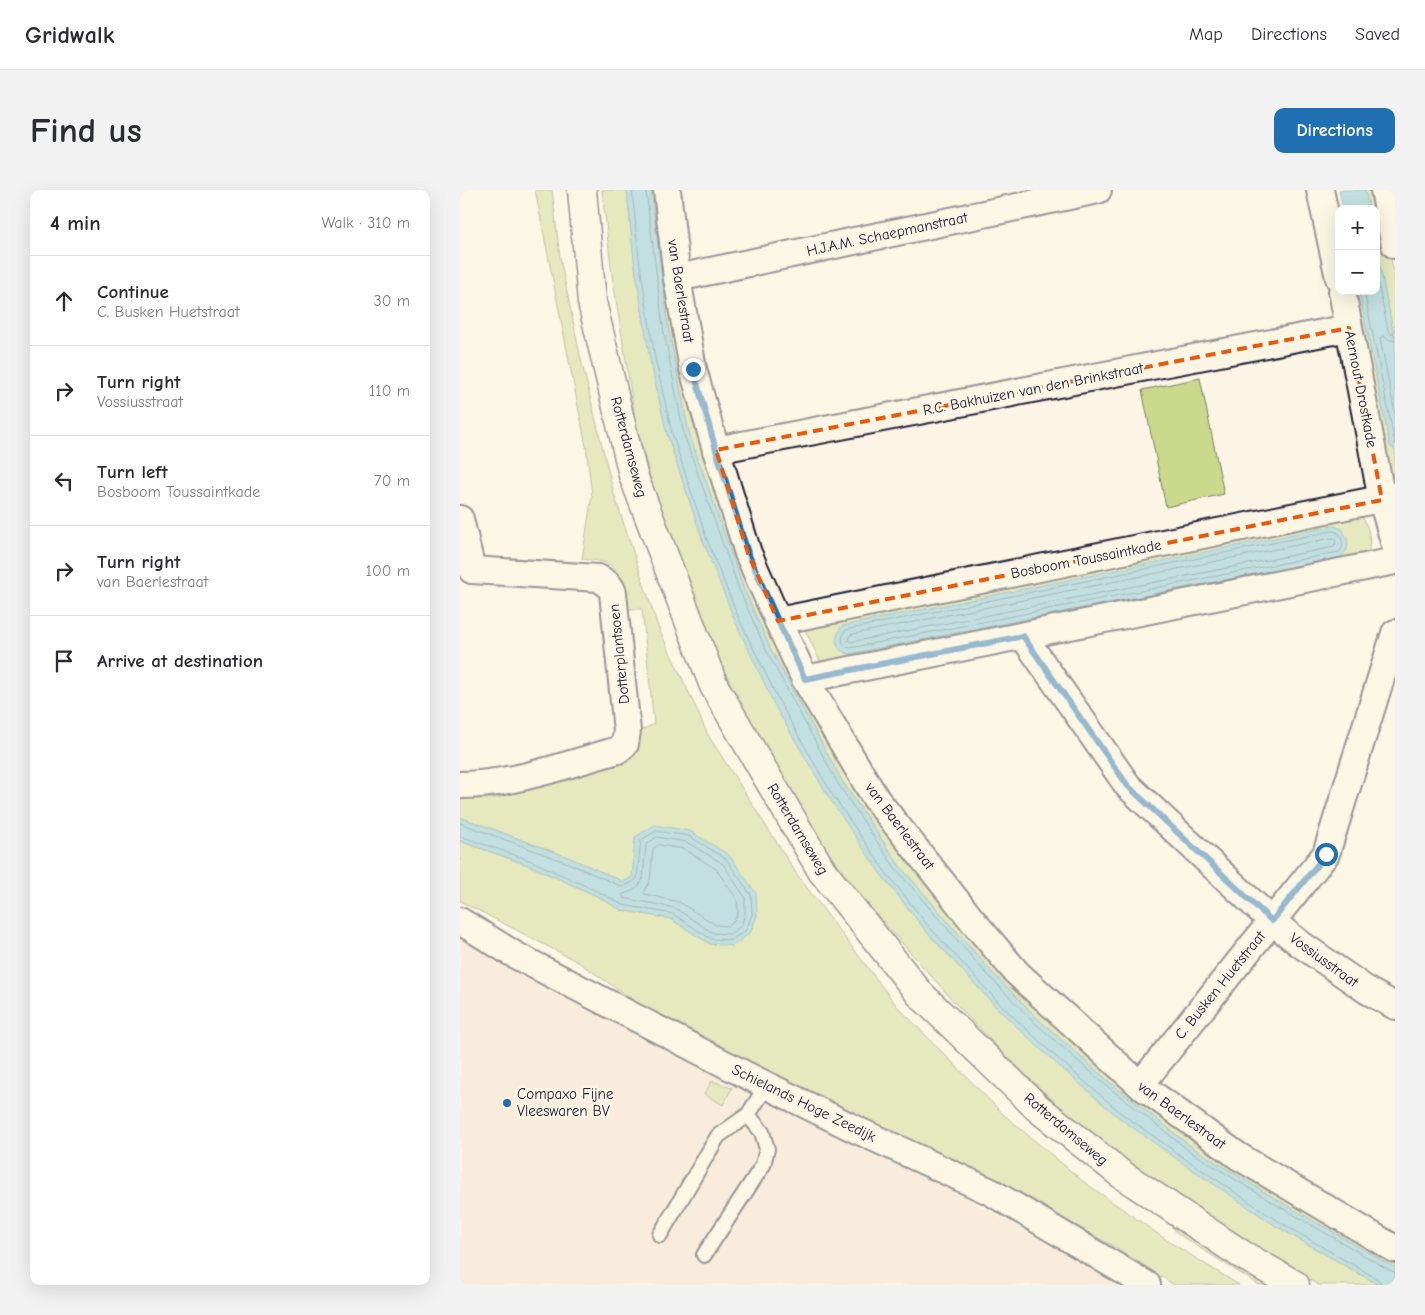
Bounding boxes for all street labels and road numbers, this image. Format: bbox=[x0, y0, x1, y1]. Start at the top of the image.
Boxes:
street label: H.J.A.M. Schaepmanstraat bbox=[805, 208, 970, 260]
street label: van Baerlestraat bbox=[664, 237, 698, 345]
street label: Aernout Drostkade bbox=[1341, 329, 1381, 450]
street label: R.C. Bakhuizen van den Brinkstraat bbox=[921, 359, 1145, 419]
street label: Rotterdamseweg bbox=[607, 395, 651, 499]
street label: Bosboom Toussaintkade bbox=[1009, 535, 1163, 582]
street label: Dotterplantsoen bbox=[605, 603, 633, 705]
street label: van Baerlestraat bbox=[861, 778, 939, 874]
street label: Rotterdamseweg bbox=[764, 780, 832, 878]
street label: C. Busken Huetstraat bbox=[1171, 927, 1270, 1043]
street label: Vossiusstraat bbox=[1286, 929, 1363, 991]
street label: Schielands Hoge Zeedijk bbox=[729, 1060, 880, 1146]
street label: van Baerlestraat bbox=[1134, 1076, 1230, 1153]
street label: Rotterdamseweg bbox=[1020, 1089, 1112, 1169]

